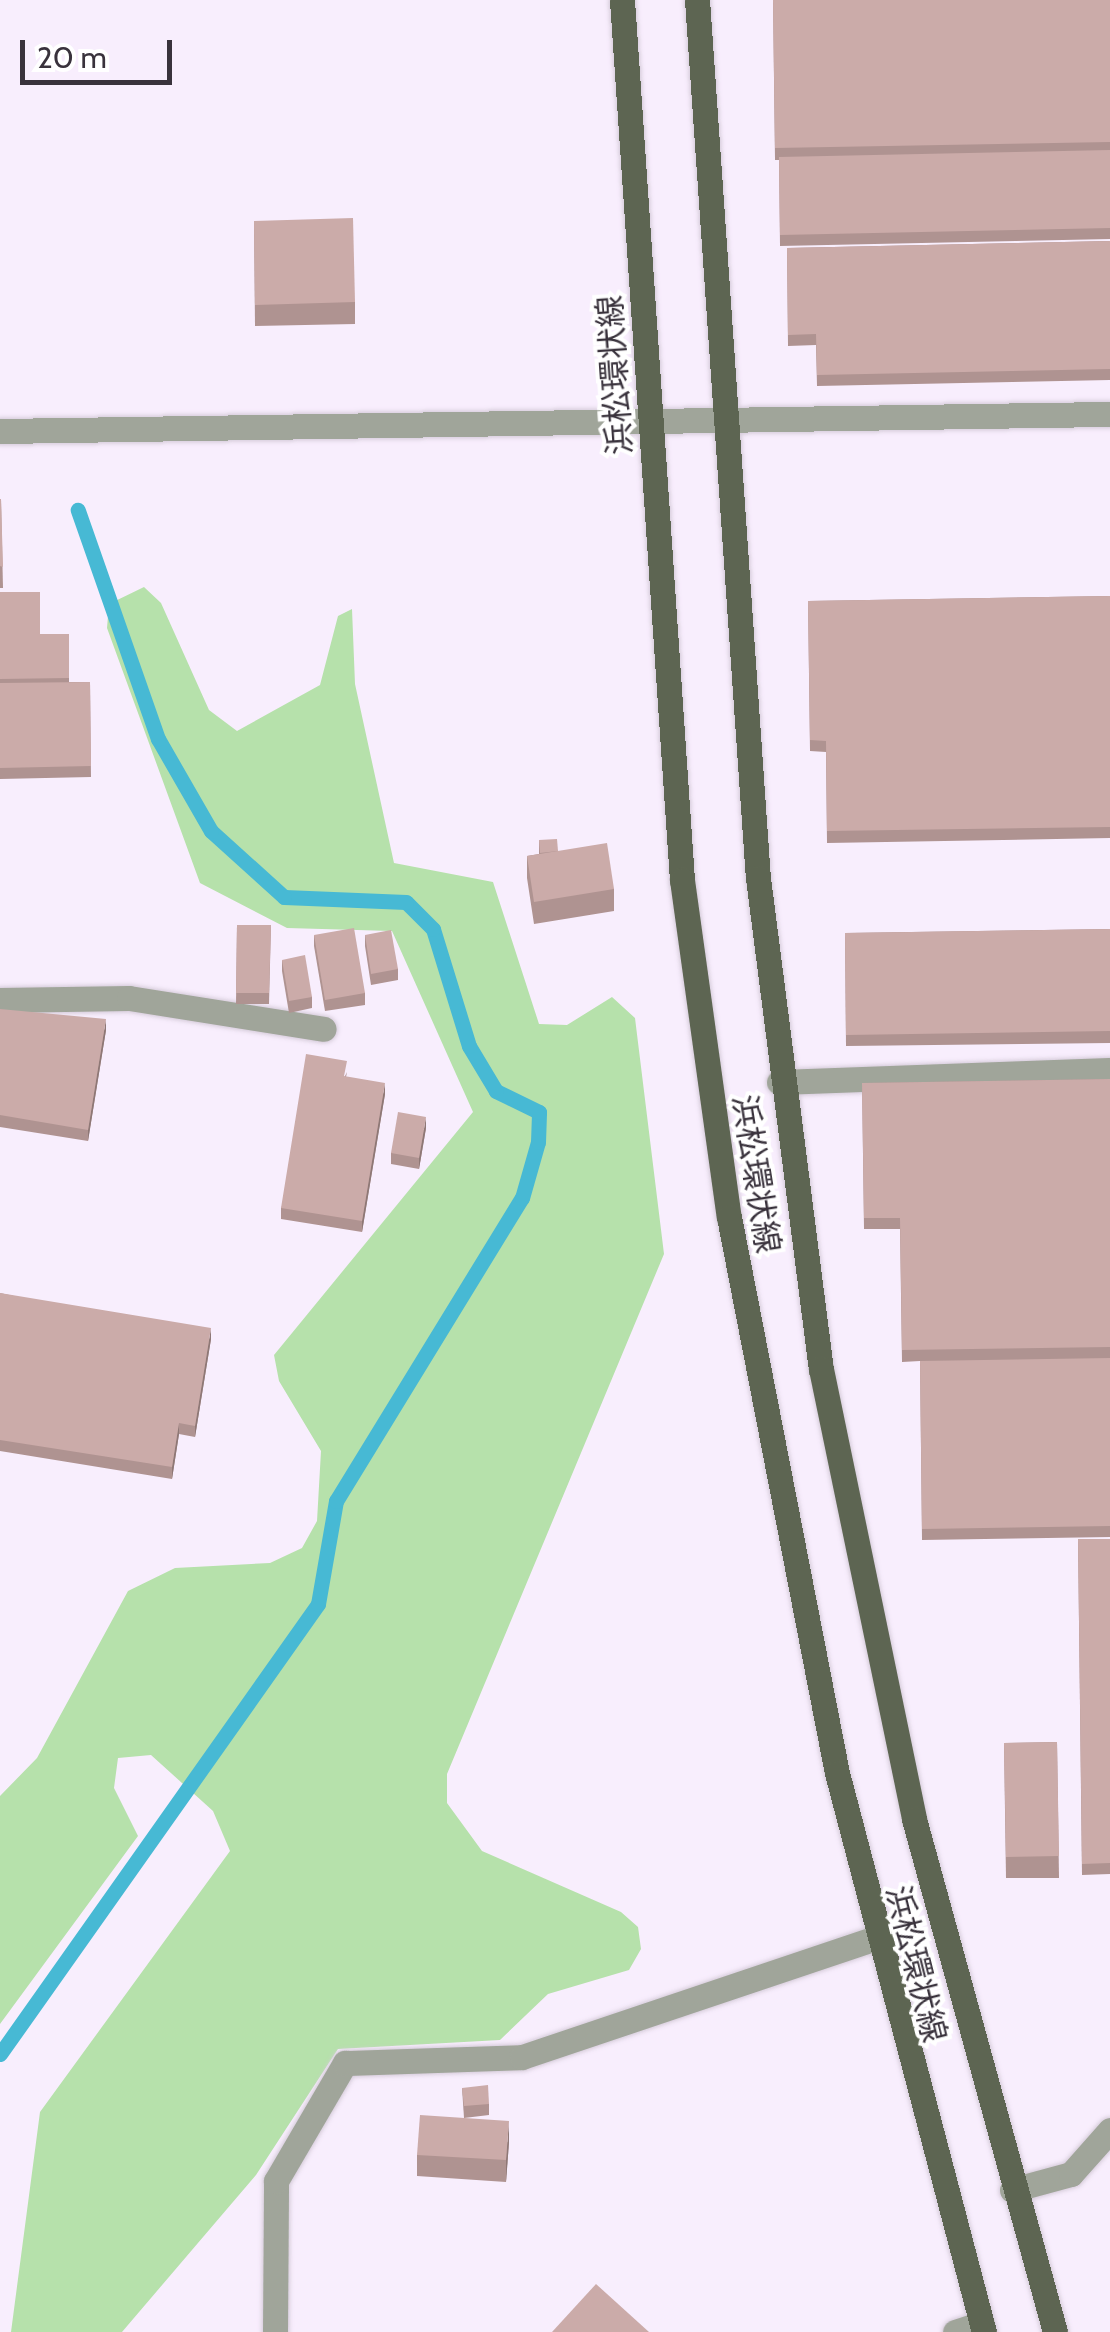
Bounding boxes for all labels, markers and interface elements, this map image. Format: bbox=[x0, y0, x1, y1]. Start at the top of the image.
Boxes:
scale bar bbox=[25, 20, 178, 82]
text: 20 m bbox=[37, 39, 107, 76]
street label: 浜松環状線 bbox=[590, 294, 640, 456]
street label: 浜松環状線 bbox=[725, 1092, 787, 1256]
street label: 浜松環状線 bbox=[878, 1882, 954, 2046]

